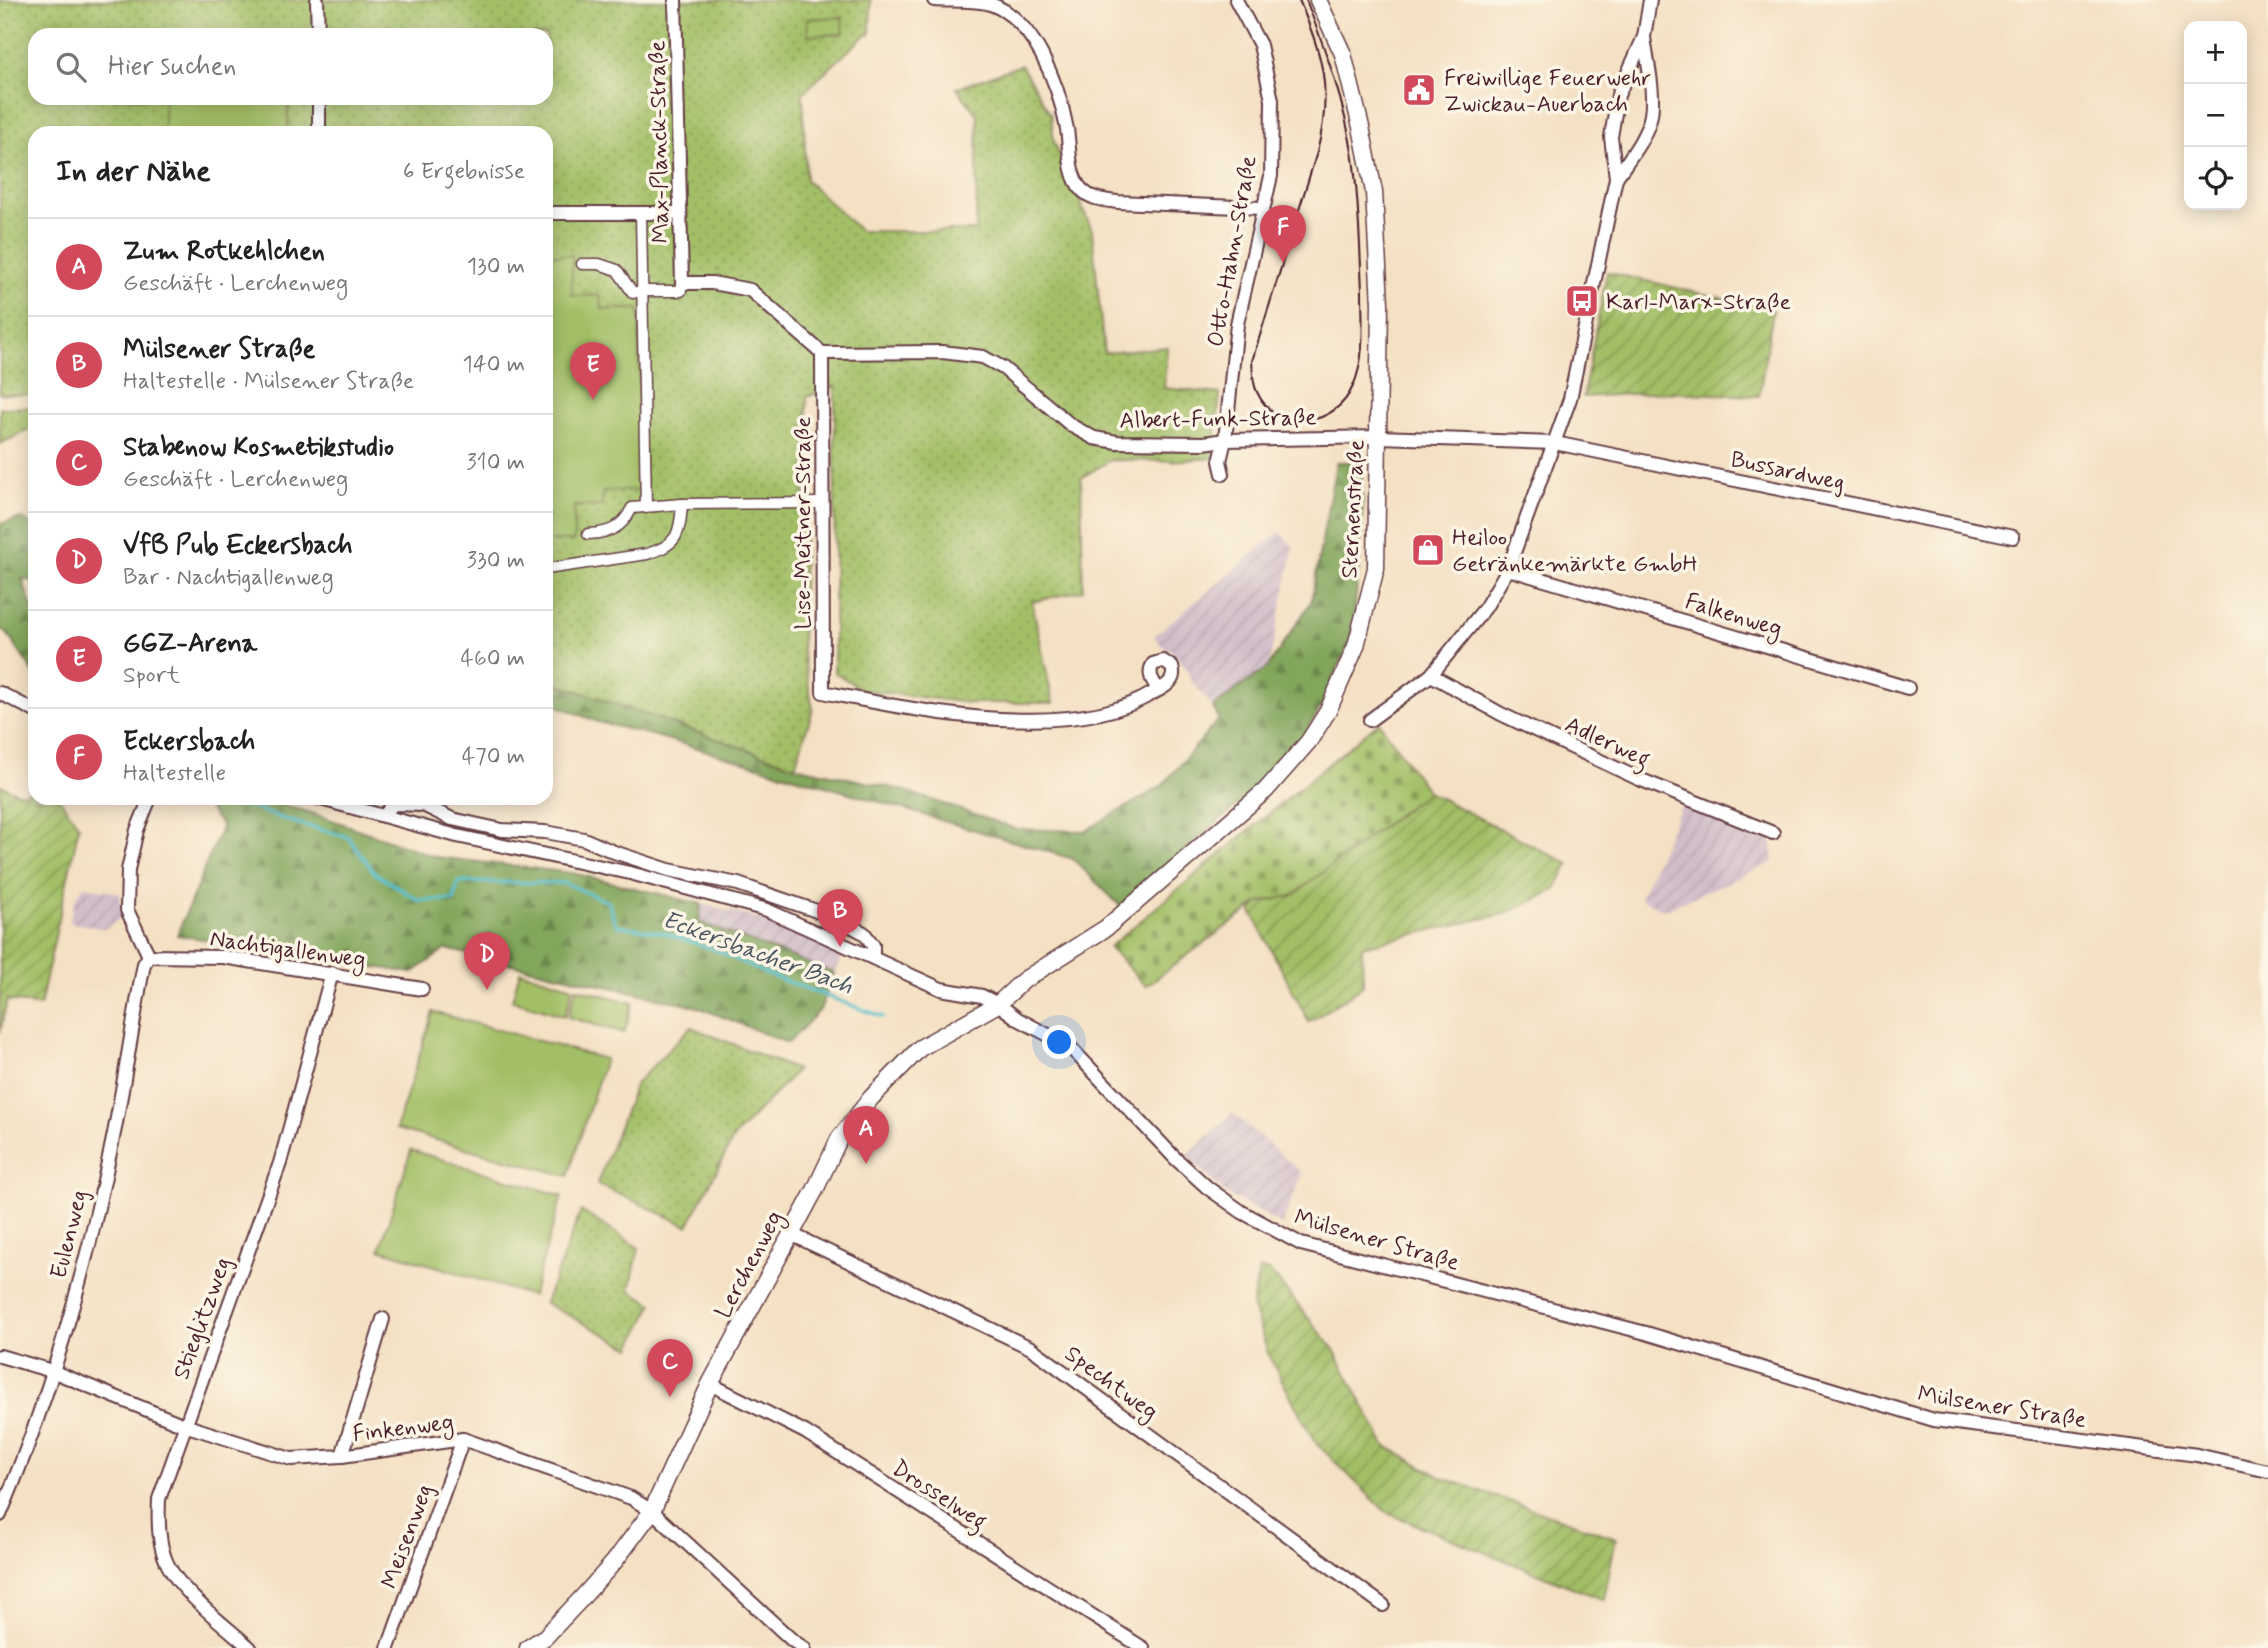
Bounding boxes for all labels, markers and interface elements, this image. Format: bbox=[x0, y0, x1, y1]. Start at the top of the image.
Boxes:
map controls bbox=[2184, 21, 2247, 210]
button: + bbox=[2184, 21, 2247, 84]
search box bbox=[28, 28, 553, 105]
street label: Max-Planck-Straße bbox=[643, 40, 677, 244]
icon: search bbox=[52, 48, 90, 86]
text: Hier suchen bbox=[108, 50, 236, 84]
place label: Freiwillige Feuerwehr Zwickau-Auerbach bbox=[1444, 64, 1652, 120]
public building icon: Freiwillige Feuerwehr Zwickau-Auerbach bbox=[1400, 71, 1438, 109]
button: − bbox=[2184, 84, 2247, 147]
button: locate bbox=[2184, 147, 2247, 210]
text: In der Nähe bbox=[56, 152, 211, 191]
street label: Otto-Hahn-Straße bbox=[1201, 153, 1265, 349]
text: 6 Ergebnisse bbox=[403, 157, 525, 187]
pin: F bbox=[1260, 205, 1306, 263]
text: Zum Rotkehlchen bbox=[123, 235, 325, 269]
text: A bbox=[71, 252, 87, 282]
text: 130 m bbox=[467, 252, 525, 282]
text: Geschäft · Lerchenweg bbox=[123, 269, 348, 299]
bus stop icon: Karl-Marx-Straße bbox=[1563, 282, 1601, 320]
place label: Karl-Marx-Straße bbox=[1606, 288, 1791, 318]
text: Mülsener Straße bbox=[123, 333, 315, 367]
pin: E bbox=[570, 342, 616, 400]
text: B bbox=[72, 350, 86, 380]
text: 140 m bbox=[462, 350, 525, 380]
text: Haltestelle · Mülsener Straße bbox=[123, 367, 414, 397]
street label: Albert-Funk-Straße bbox=[1119, 403, 1317, 437]
street label: Lise-Meitner-Straße bbox=[789, 416, 819, 630]
text: Stabenow Kosmetikstudio bbox=[123, 431, 394, 465]
street label: Sternenstraße bbox=[1335, 439, 1373, 579]
street label: Bussardweg bbox=[1728, 445, 1847, 499]
text: C bbox=[71, 448, 87, 478]
text: 310 m bbox=[466, 448, 525, 478]
text: Geschäft · Lerchenweg bbox=[123, 465, 348, 495]
place label: Heiloo Getränkemärkte GmbH bbox=[1452, 524, 1697, 580]
text: VfB Pub Eckersbach bbox=[123, 529, 352, 563]
shop icon: Heiloo Getränkemärkte GmbH bbox=[1409, 531, 1447, 569]
text: D bbox=[71, 546, 87, 576]
text: 330 m bbox=[467, 546, 525, 576]
text: Bar · Nachtigallenweg bbox=[123, 563, 334, 593]
street label: Falkenweg bbox=[1681, 587, 1786, 647]
text: GGZ-Arena bbox=[123, 627, 257, 661]
text: E bbox=[72, 644, 86, 674]
text: 460 m bbox=[461, 644, 525, 674]
text: Sport bbox=[123, 661, 180, 691]
street label: Adlerweg bbox=[1559, 710, 1655, 777]
text: Eckersbach bbox=[123, 725, 255, 759]
text: F bbox=[73, 742, 85, 772]
text: 470 m bbox=[462, 742, 525, 772]
text: Haltestelle bbox=[123, 759, 226, 789]
pin: B bbox=[817, 889, 863, 947]
water label: Eckersbacher Bach bbox=[658, 904, 858, 1000]
street label: Nachtigallenweg bbox=[208, 924, 368, 978]
pin: D bbox=[464, 932, 510, 990]
your location bbox=[1042, 1025, 1076, 1059]
pin: A bbox=[843, 1106, 889, 1164]
street label: Eulenweg bbox=[44, 1187, 95, 1282]
street label: Mülsener Straße bbox=[1291, 1203, 1462, 1279]
street label: Lerchenweg bbox=[709, 1206, 792, 1325]
street label: Stieglitzweg bbox=[167, 1254, 239, 1384]
pin: C bbox=[647, 1339, 693, 1397]
street label: Spechtweg bbox=[1057, 1340, 1163, 1429]
street label: Mülsener Straße bbox=[1915, 1380, 2088, 1436]
street label: Finkenweg bbox=[351, 1408, 456, 1452]
street label: Drosselweg bbox=[885, 1454, 992, 1539]
street label: Meisenweg bbox=[375, 1480, 441, 1593]

